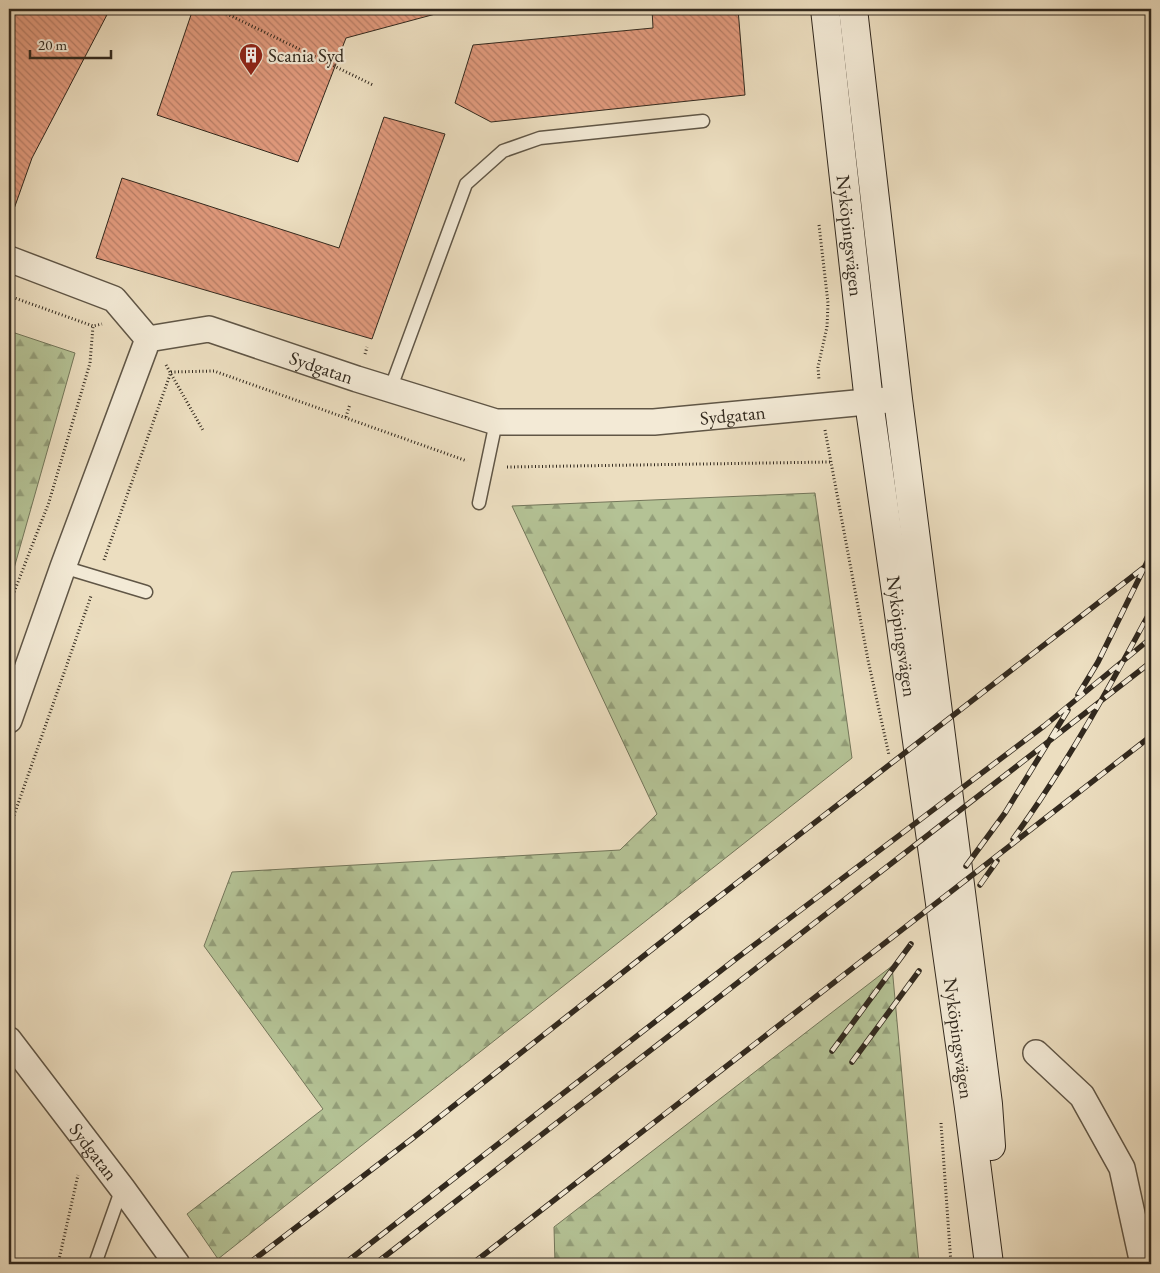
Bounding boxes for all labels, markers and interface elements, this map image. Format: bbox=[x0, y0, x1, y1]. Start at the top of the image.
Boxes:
scale bar bbox=[30, 28, 111, 60]
text: 20 m bbox=[38, 35, 67, 54]
building icon: Scania Syd bbox=[238, 42, 264, 76]
place label: Scania Syd bbox=[268, 43, 345, 68]
street label: Nyköpingsvägen bbox=[831, 174, 870, 298]
street label: Sydgatan bbox=[286, 345, 357, 389]
street label: Sydgatan bbox=[699, 399, 766, 430]
street label: Nyköpingsvägen bbox=[881, 574, 923, 698]
street label: Nyköpingsvägen bbox=[938, 976, 980, 1100]
street label: Sydgatan bbox=[64, 1118, 124, 1185]

